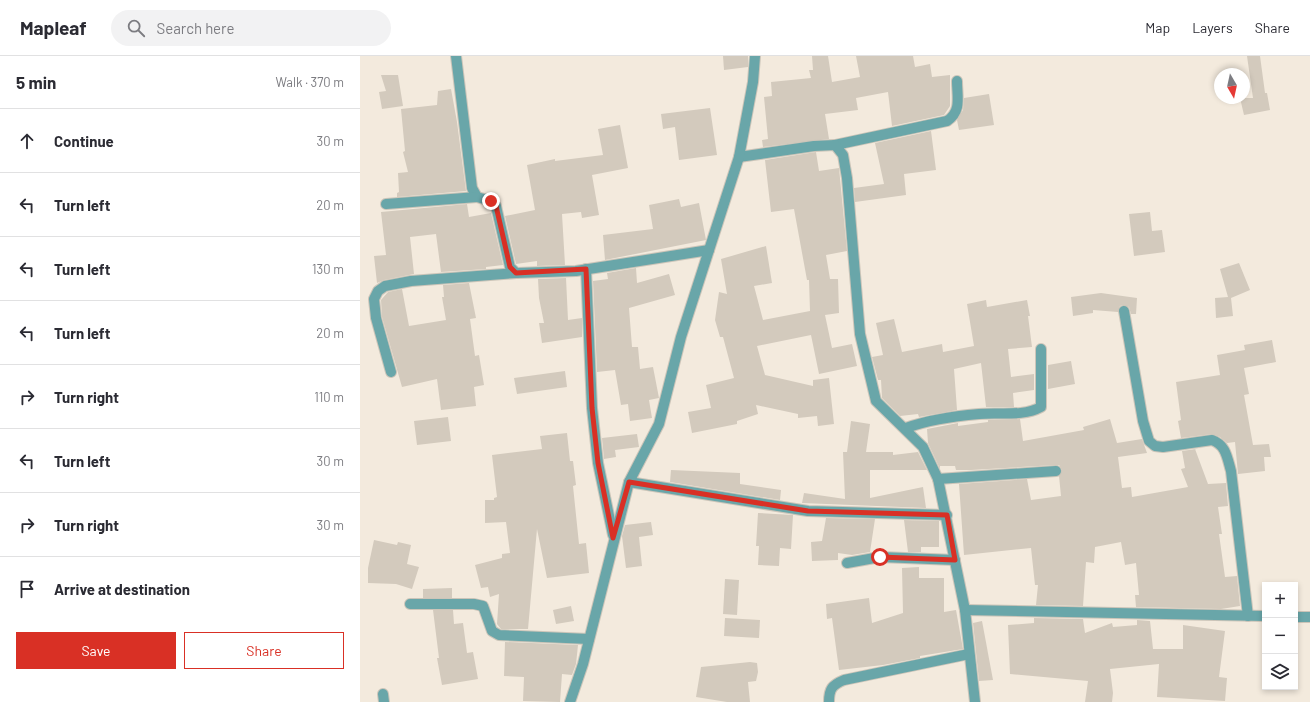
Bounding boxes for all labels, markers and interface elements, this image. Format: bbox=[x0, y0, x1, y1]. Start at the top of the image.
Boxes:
search box bbox=[111, 10, 391, 46]
text: Mapleaf bbox=[20, 16, 87, 39]
icon: search bbox=[125, 17, 147, 39]
text: Search here bbox=[157, 19, 235, 37]
text: Map bbox=[1145, 19, 1170, 36]
text: Layers bbox=[1192, 19, 1233, 36]
text: Share bbox=[1255, 19, 1290, 36]
north arrow bbox=[1214, 68, 1250, 104]
text: 5 min bbox=[16, 72, 56, 92]
text: Walk · 370 m bbox=[276, 74, 344, 90]
icon: ahead bbox=[16, 130, 38, 152]
text: Continue bbox=[54, 132, 114, 150]
text: 30 m bbox=[317, 133, 344, 149]
route end bbox=[482, 192, 500, 210]
icon: left bbox=[16, 194, 38, 216]
text: Turn left bbox=[54, 196, 110, 214]
text: 20 m bbox=[316, 197, 344, 213]
icon: left bbox=[16, 258, 38, 280]
text: Turn left bbox=[54, 260, 110, 278]
text: 130 m bbox=[312, 261, 344, 277]
icon: left bbox=[16, 322, 38, 344]
text: Turn left bbox=[54, 324, 110, 342]
text: 20 m bbox=[316, 325, 344, 341]
icon: right bbox=[16, 386, 38, 408]
text: Turn right bbox=[54, 388, 119, 406]
text: 110 m bbox=[314, 389, 344, 405]
icon: left bbox=[16, 450, 38, 472]
text: Turn left bbox=[54, 452, 110, 470]
text: 30 m bbox=[317, 453, 344, 469]
icon: right bbox=[16, 514, 38, 536]
text: Turn right bbox=[54, 516, 119, 534]
text: 30 m bbox=[317, 517, 344, 533]
route start bbox=[871, 548, 889, 566]
icon: arrive bbox=[16, 578, 38, 600]
text: Arrive at destination bbox=[54, 580, 190, 598]
map controls bbox=[1262, 582, 1298, 690]
button: + bbox=[1262, 582, 1298, 618]
button: − bbox=[1262, 618, 1298, 654]
button: Save bbox=[16, 632, 176, 669]
button: Share bbox=[184, 632, 344, 669]
button: layers bbox=[1262, 654, 1298, 690]

